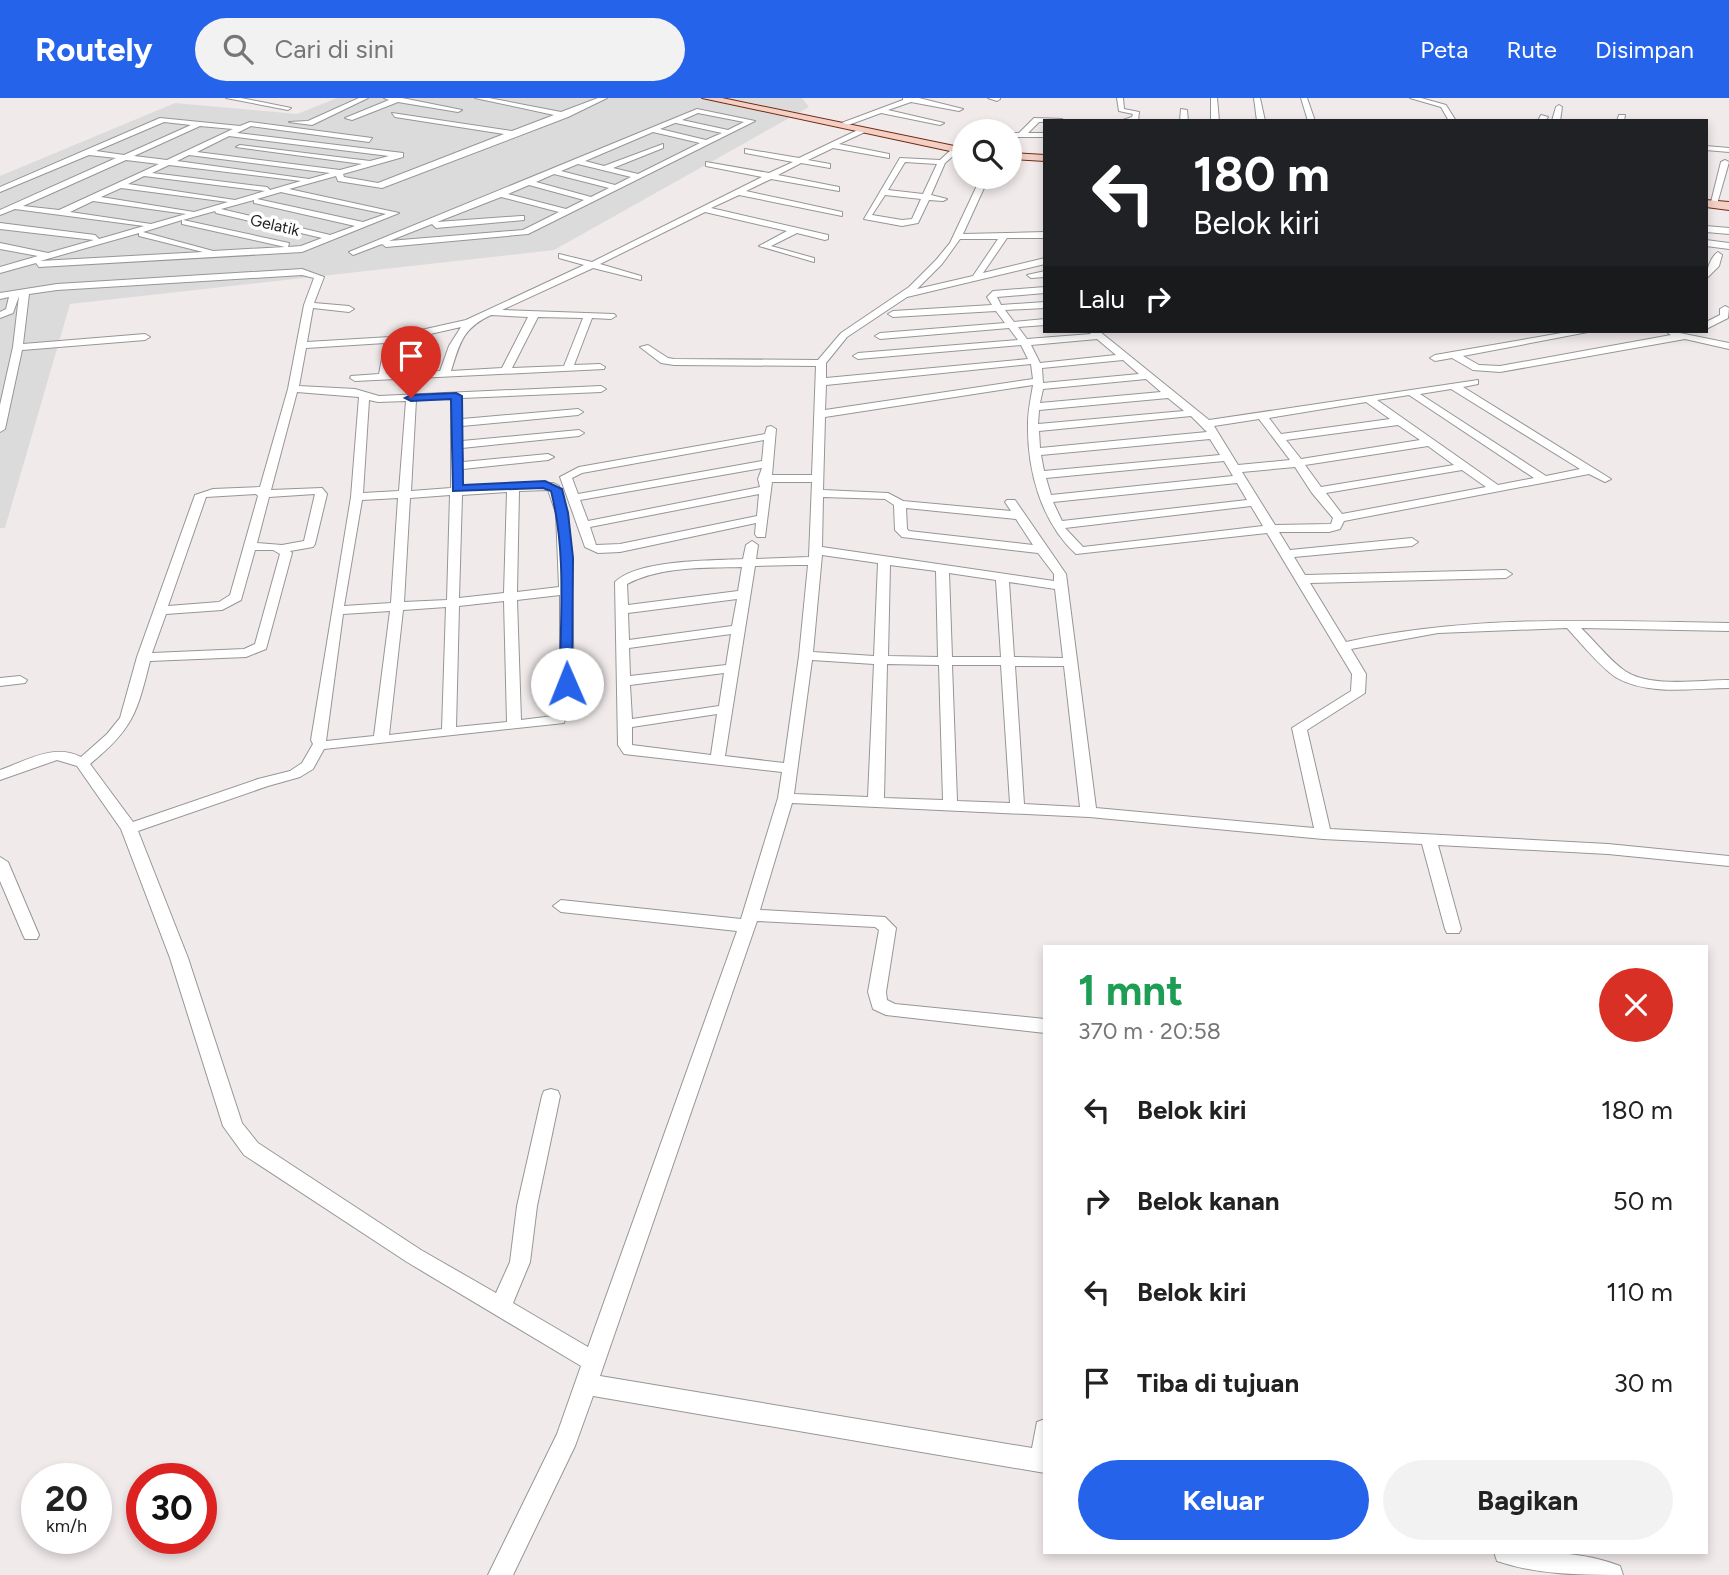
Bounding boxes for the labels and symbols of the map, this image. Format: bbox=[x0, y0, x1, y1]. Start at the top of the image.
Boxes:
street label: Gelatik bbox=[248, 210, 302, 240]
pin bbox=[381, 326, 441, 398]
position arrow bbox=[530, 647, 604, 721]
speed limit sign: 30 bbox=[126, 1463, 217, 1554]

